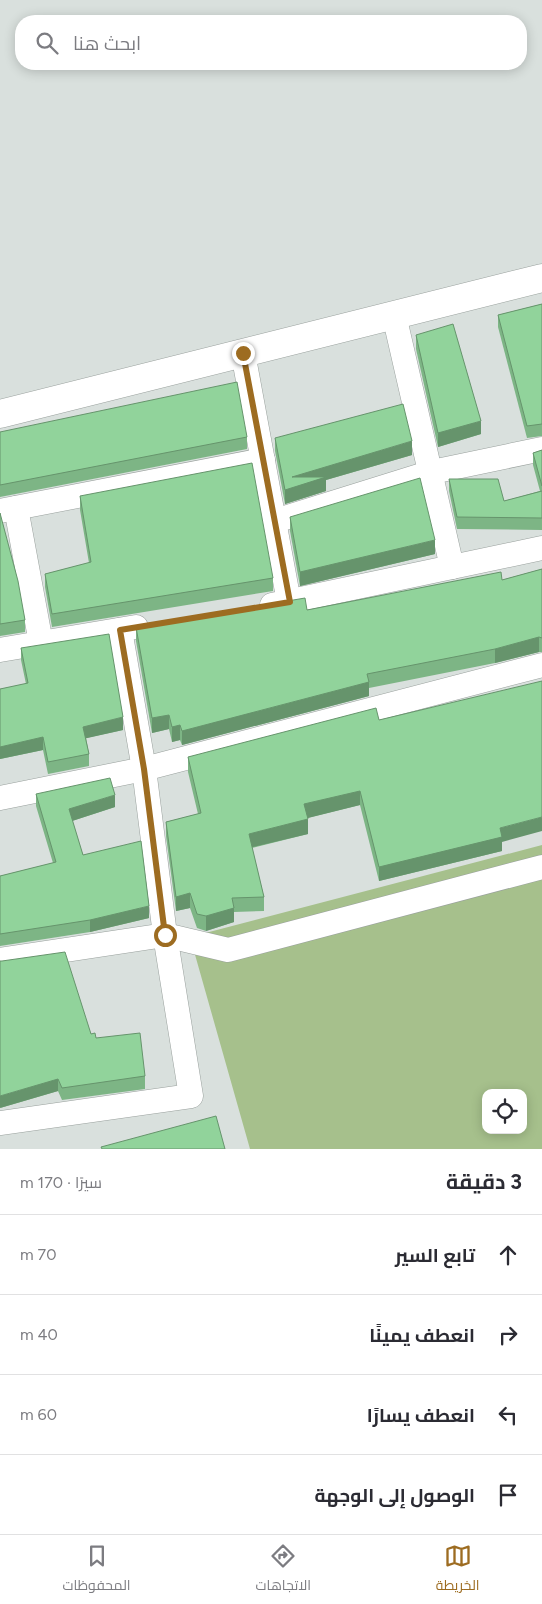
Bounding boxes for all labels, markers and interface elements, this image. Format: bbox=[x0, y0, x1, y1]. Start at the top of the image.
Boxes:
search box bbox=[15, 15, 527, 70]
icon: search bbox=[33, 29, 61, 57]
text: ابحث هنا bbox=[73, 32, 141, 55]
route end bbox=[232, 342, 255, 365]
route start bbox=[154, 924, 177, 947]
map controls bbox=[482, 1089, 527, 1134]
button: locate bbox=[482, 1089, 527, 1134]
text: 3 دقيقة bbox=[446, 1169, 522, 1194]
text: سيرًا · 170 m bbox=[20, 1173, 102, 1192]
icon: ahead bbox=[494, 1241, 522, 1269]
text: تابع السير bbox=[395, 1244, 475, 1267]
text: 70 m bbox=[20, 1245, 56, 1264]
icon: right bbox=[494, 1321, 522, 1349]
text: انعطف يمينًا bbox=[369, 1324, 475, 1347]
text: 40 m bbox=[20, 1325, 58, 1344]
icon: left bbox=[494, 1401, 522, 1429]
text: انعطف يسارًا bbox=[367, 1404, 475, 1427]
text: 60 m bbox=[20, 1405, 57, 1424]
icon: arrive bbox=[494, 1481, 522, 1509]
text: الوصول إلى الوجهة bbox=[315, 1484, 475, 1507]
tab: المحفوظات bbox=[62, 1542, 131, 1598]
tab: الاتجاهات bbox=[256, 1542, 311, 1598]
tab: الخريطة bbox=[436, 1542, 480, 1598]

